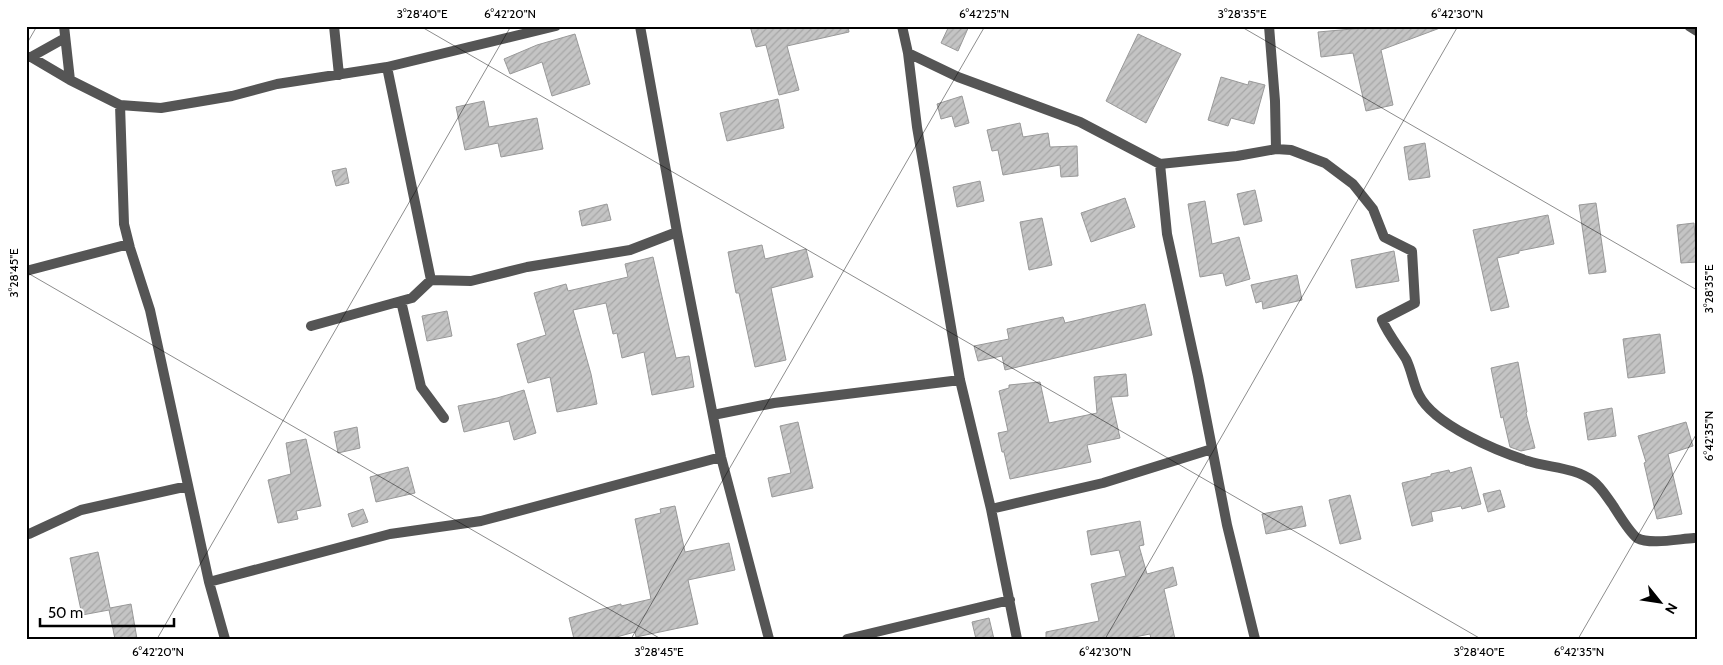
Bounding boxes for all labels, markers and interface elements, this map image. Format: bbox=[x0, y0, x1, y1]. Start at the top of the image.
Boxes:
text: 3°28'40"E bbox=[396, 6, 448, 21]
text: 6°42'20"N bbox=[484, 6, 536, 21]
text: 6°42'25"N bbox=[959, 6, 1009, 21]
text: 3°28'35"E bbox=[1217, 6, 1267, 21]
text: 6°42'30"N bbox=[1431, 6, 1483, 21]
text: 3°28'45"E bbox=[6, 248, 21, 298]
text: 3°28'35"E bbox=[1701, 264, 1716, 314]
text: 6°42'35"N bbox=[1701, 411, 1716, 461]
north arrow bbox=[1636, 578, 1686, 628]
scale bar bbox=[40, 595, 174, 627]
text: N bbox=[1661, 600, 1682, 617]
text: 50 m bbox=[48, 604, 83, 622]
text: 6°42'20"N bbox=[132, 644, 184, 659]
text: 3°28'45"E bbox=[634, 644, 684, 659]
text: 6°42'30"N bbox=[1079, 644, 1131, 659]
text: 3°28'40"E bbox=[1453, 644, 1505, 659]
text: 6°42'35"N bbox=[1554, 644, 1604, 659]

